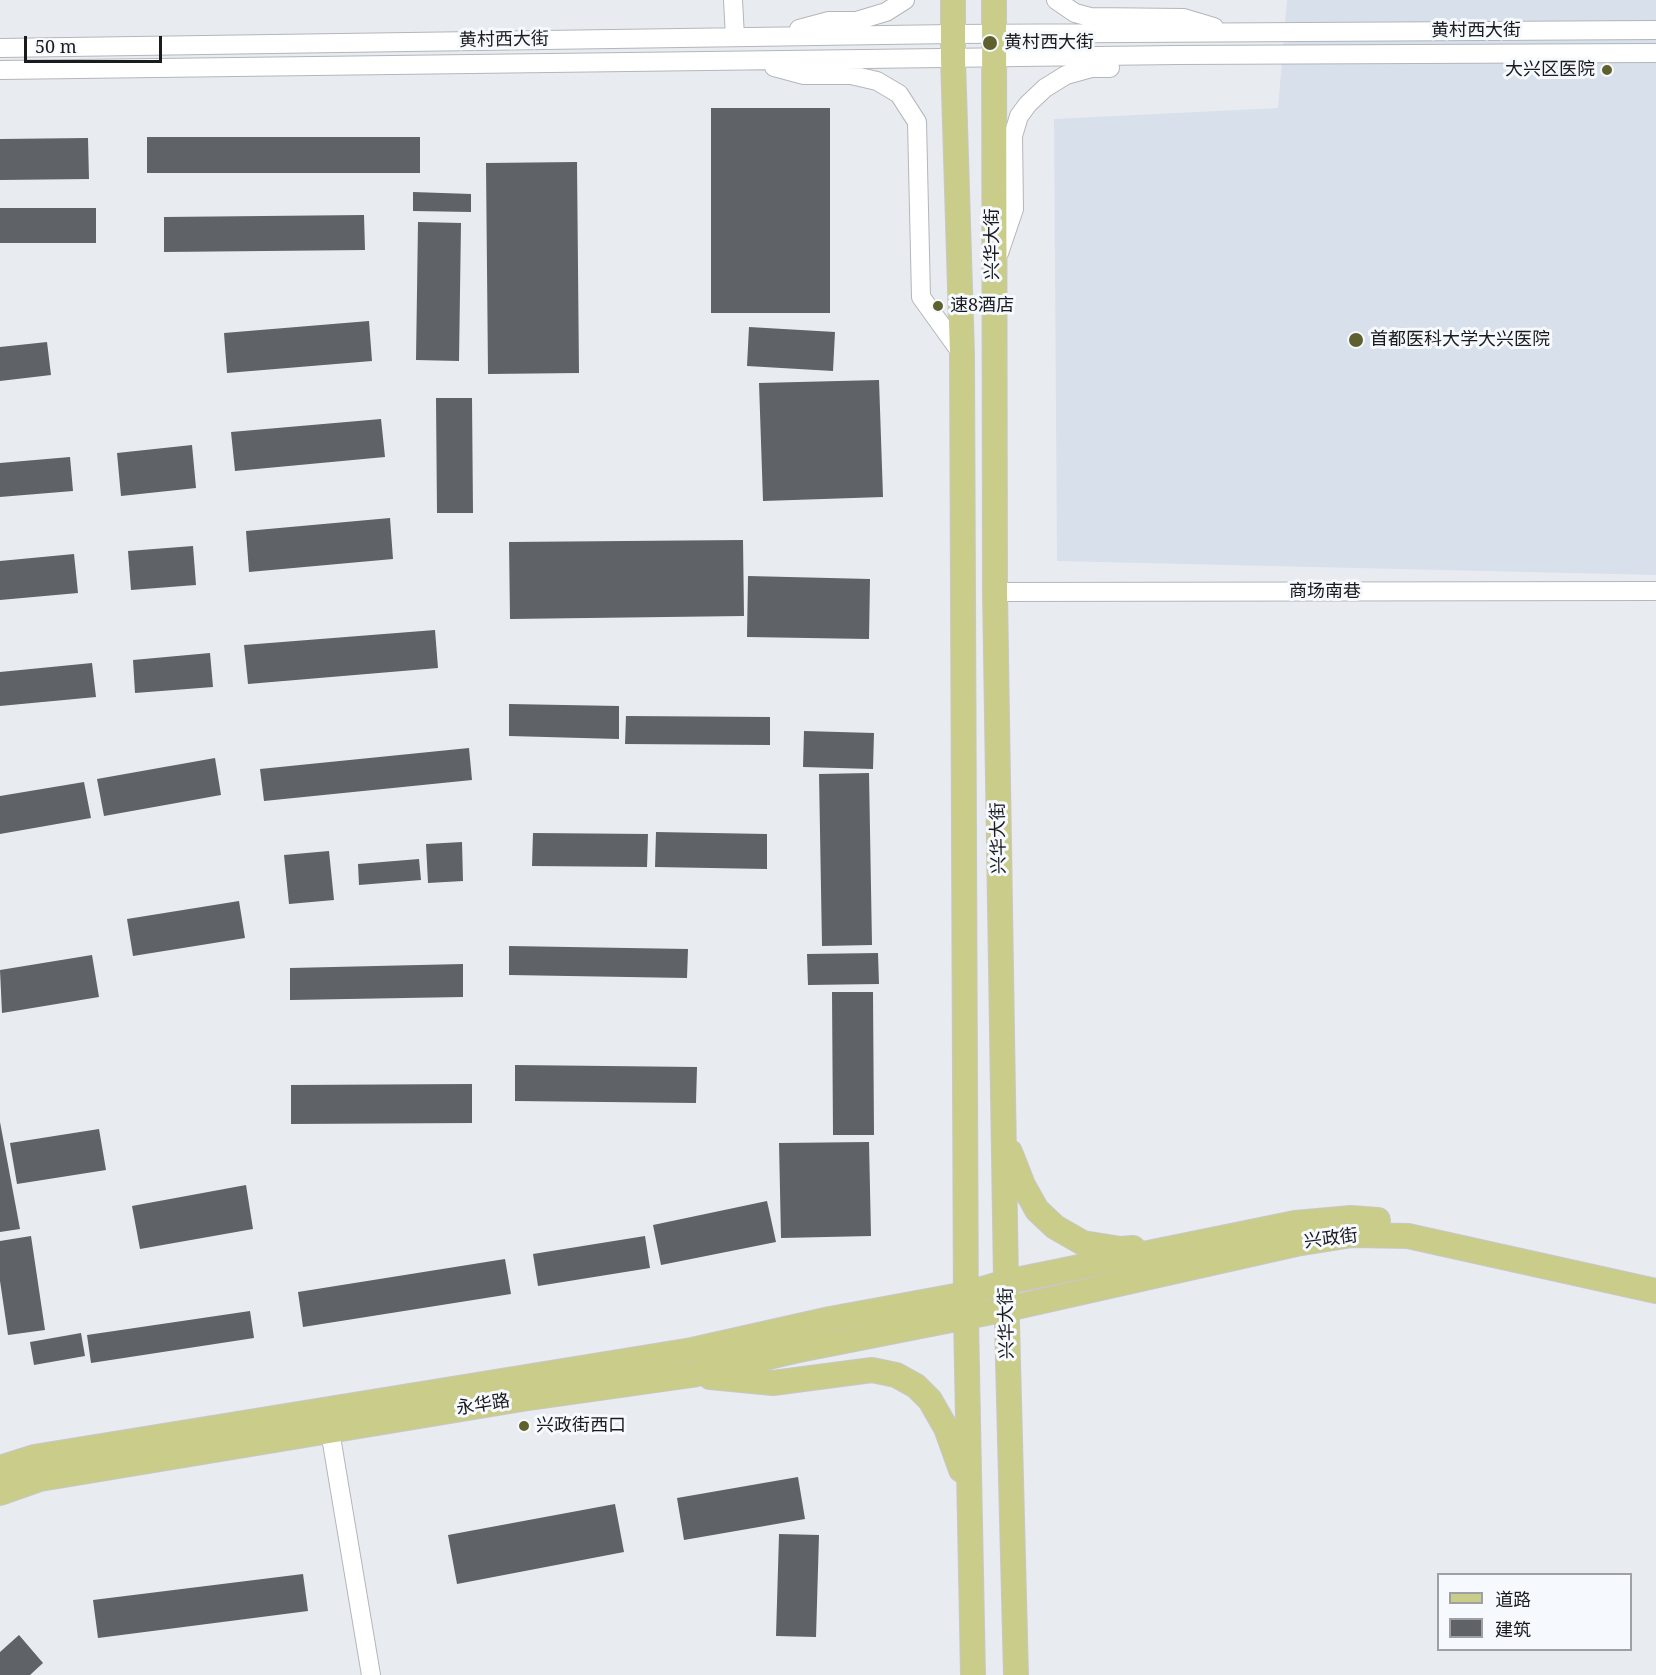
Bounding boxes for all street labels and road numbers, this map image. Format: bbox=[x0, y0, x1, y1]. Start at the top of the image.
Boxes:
street label: 黄村西大街 bbox=[1431, 20, 1521, 42]
street label: 黄村西大街 bbox=[459, 28, 549, 52]
street label: 兴华大街 bbox=[982, 208, 1004, 280]
street label: 商场南巷 bbox=[1289, 581, 1361, 603]
street label: 兴华大街 bbox=[988, 802, 1010, 874]
street label: 兴政街 bbox=[1303, 1225, 1359, 1253]
street label: 兴华大街 bbox=[996, 1287, 1018, 1359]
street label: 永华路 bbox=[455, 1390, 511, 1420]

